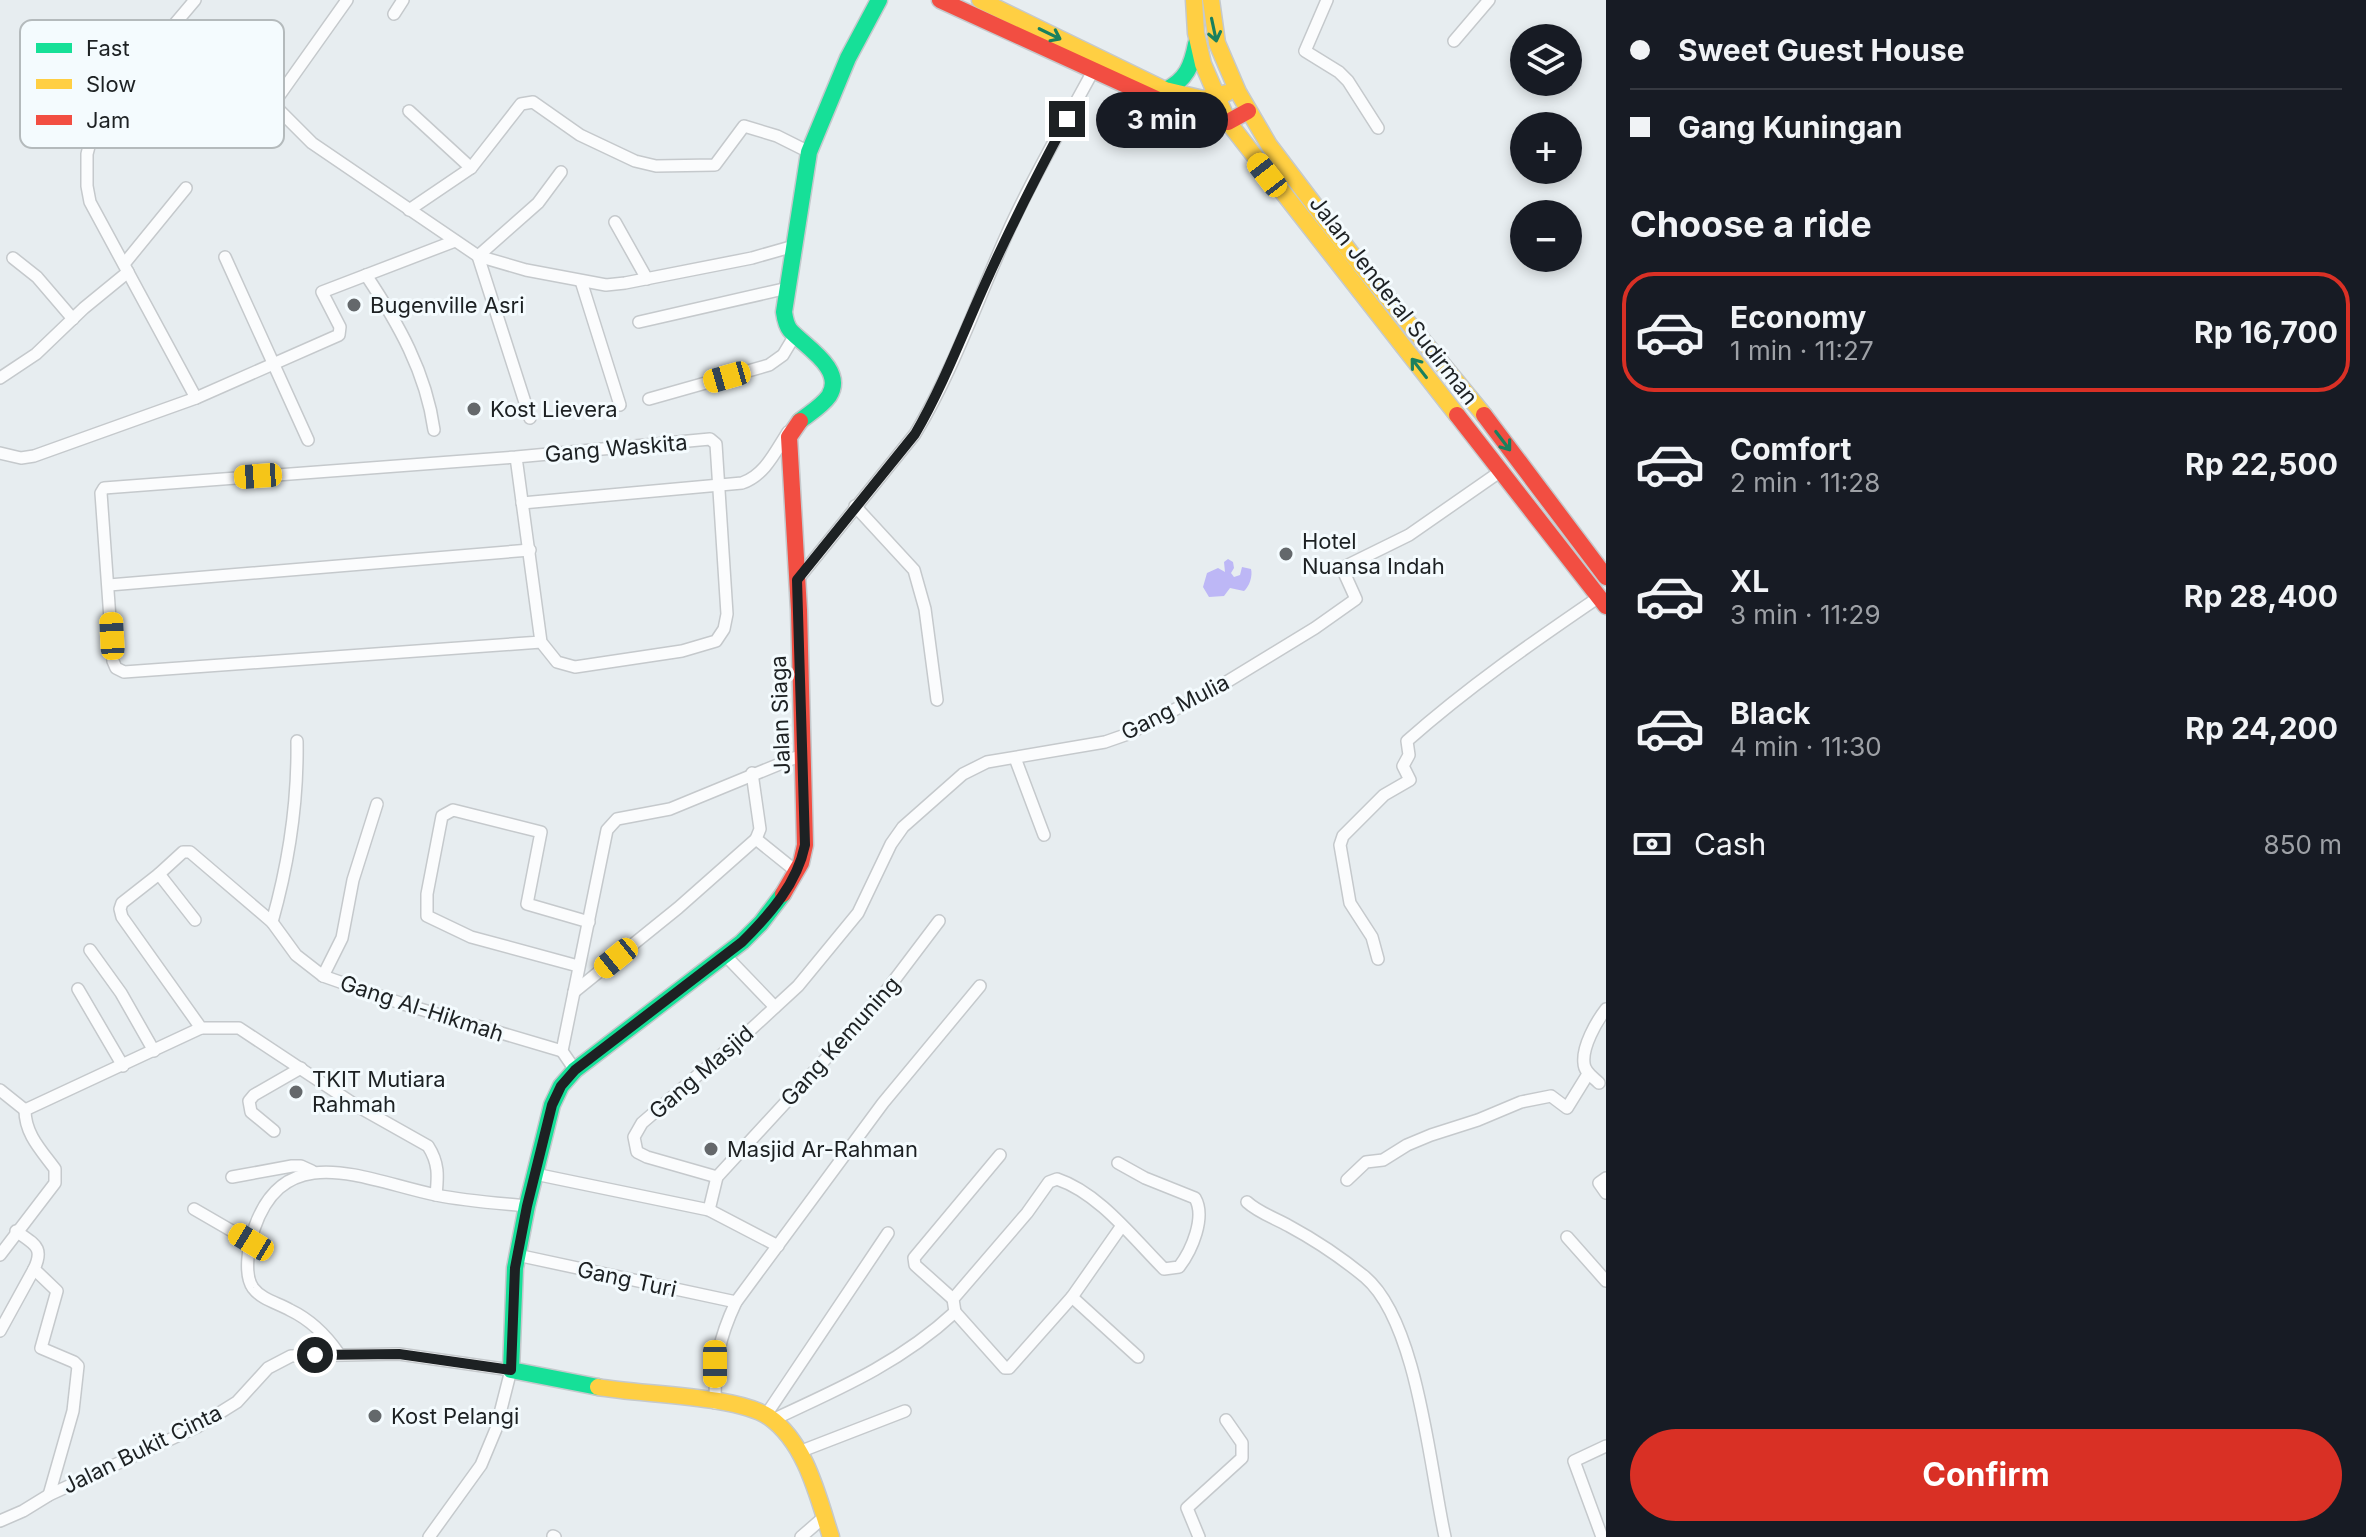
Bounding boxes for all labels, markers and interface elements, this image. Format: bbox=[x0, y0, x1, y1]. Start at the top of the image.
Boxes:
one-way arrow bbox=[1207, 17, 1222, 43]
legend bbox=[20, 20, 284, 148]
map controls bbox=[1510, 24, 1582, 272]
button: layers bbox=[1510, 24, 1582, 96]
one-way arrow bbox=[1038, 27, 1062, 42]
text: Sweet Guest House bbox=[1678, 32, 1965, 68]
text: Fast bbox=[86, 35, 130, 61]
text: Slow bbox=[86, 71, 136, 97]
callout: 3 min bbox=[1095, 91, 1227, 147]
route end bbox=[1049, 101, 1085, 137]
text: 3 min bbox=[1127, 104, 1197, 135]
text: Jam bbox=[86, 107, 130, 133]
text: Gang Kuningan bbox=[1678, 109, 1902, 145]
button: + bbox=[1510, 112, 1582, 184]
car bbox=[1243, 149, 1291, 201]
street label: Jalan Jenderal Sudirman bbox=[1304, 190, 1484, 410]
button: − bbox=[1510, 200, 1582, 272]
text: Choose a ride bbox=[1630, 202, 1872, 246]
place label: Bugenville Asri bbox=[370, 292, 525, 318]
marker: Bugenville Asri bbox=[345, 296, 363, 314]
icon: car bbox=[1634, 296, 1706, 368]
text: Economy bbox=[1730, 299, 1866, 335]
text: Rp 16,700 bbox=[2194, 314, 2338, 350]
text: 1 min · 11:27 bbox=[1730, 335, 1874, 366]
one-way arrow bbox=[1410, 358, 1427, 379]
car bbox=[701, 359, 753, 395]
place label: Kost Lievera bbox=[490, 396, 618, 422]
marker: Kost Lievera bbox=[465, 400, 483, 418]
icon: car bbox=[1634, 428, 1706, 500]
street label: Gang Waskita bbox=[544, 429, 688, 467]
one-way arrow bbox=[1494, 430, 1511, 451]
text: Comfort bbox=[1730, 431, 1851, 467]
text: Rp 22,500 bbox=[2185, 446, 2338, 482]
car bbox=[233, 462, 283, 490]
text: 2 min · 11:28 bbox=[1730, 467, 1880, 498]
place label: Hotel Nuansa Indah bbox=[1302, 528, 1445, 579]
marker: Hotel Nuansa Indah bbox=[1277, 545, 1295, 563]
icon: car bbox=[1634, 560, 1706, 632]
text: XL bbox=[1730, 563, 1769, 599]
text: Rp 28,400 bbox=[2184, 578, 2338, 614]
text: 3 min · 11:29 bbox=[1730, 599, 1881, 630]
car bbox=[99, 611, 125, 661]
street label: Jalan Siaga bbox=[765, 655, 795, 775]
street label: Gang Mulia bbox=[1117, 669, 1233, 745]
icon: car bbox=[1634, 692, 1706, 764]
text: Black bbox=[1730, 695, 1810, 731]
text: Rp 24,200 bbox=[2185, 710, 2338, 746]
text: 4 min · 11:30 bbox=[1730, 731, 1882, 762]
icon: cash bbox=[1630, 822, 1674, 866]
text: Cash bbox=[1694, 826, 1766, 862]
text: 850 m bbox=[2264, 829, 2342, 860]
car bbox=[590, 934, 642, 982]
street label: Gang Al-Hikmah bbox=[337, 969, 507, 1047]
street label: Gang Kemuning bbox=[775, 971, 905, 1111]
street label: Gang Masjid bbox=[644, 1020, 758, 1124]
place label: TKIT Mutiara Rahmah bbox=[312, 1066, 446, 1117]
marker: TKIT Mutiara Rahmah bbox=[287, 1083, 305, 1101]
place label: Masjid Ar-Rahman bbox=[727, 1136, 918, 1162]
marker: Masjid Ar-Rahman bbox=[702, 1140, 720, 1158]
car bbox=[224, 1219, 278, 1265]
street label: Gang Turi bbox=[575, 1256, 679, 1302]
route start bbox=[297, 1337, 333, 1373]
car bbox=[703, 1340, 727, 1388]
street label: Jalan Bukit Cinta bbox=[58, 1399, 226, 1499]
place label: Kost Pelangi bbox=[391, 1403, 519, 1429]
marker: Kost Pelangi bbox=[366, 1407, 384, 1425]
button: Confirm bbox=[1630, 1429, 2342, 1521]

